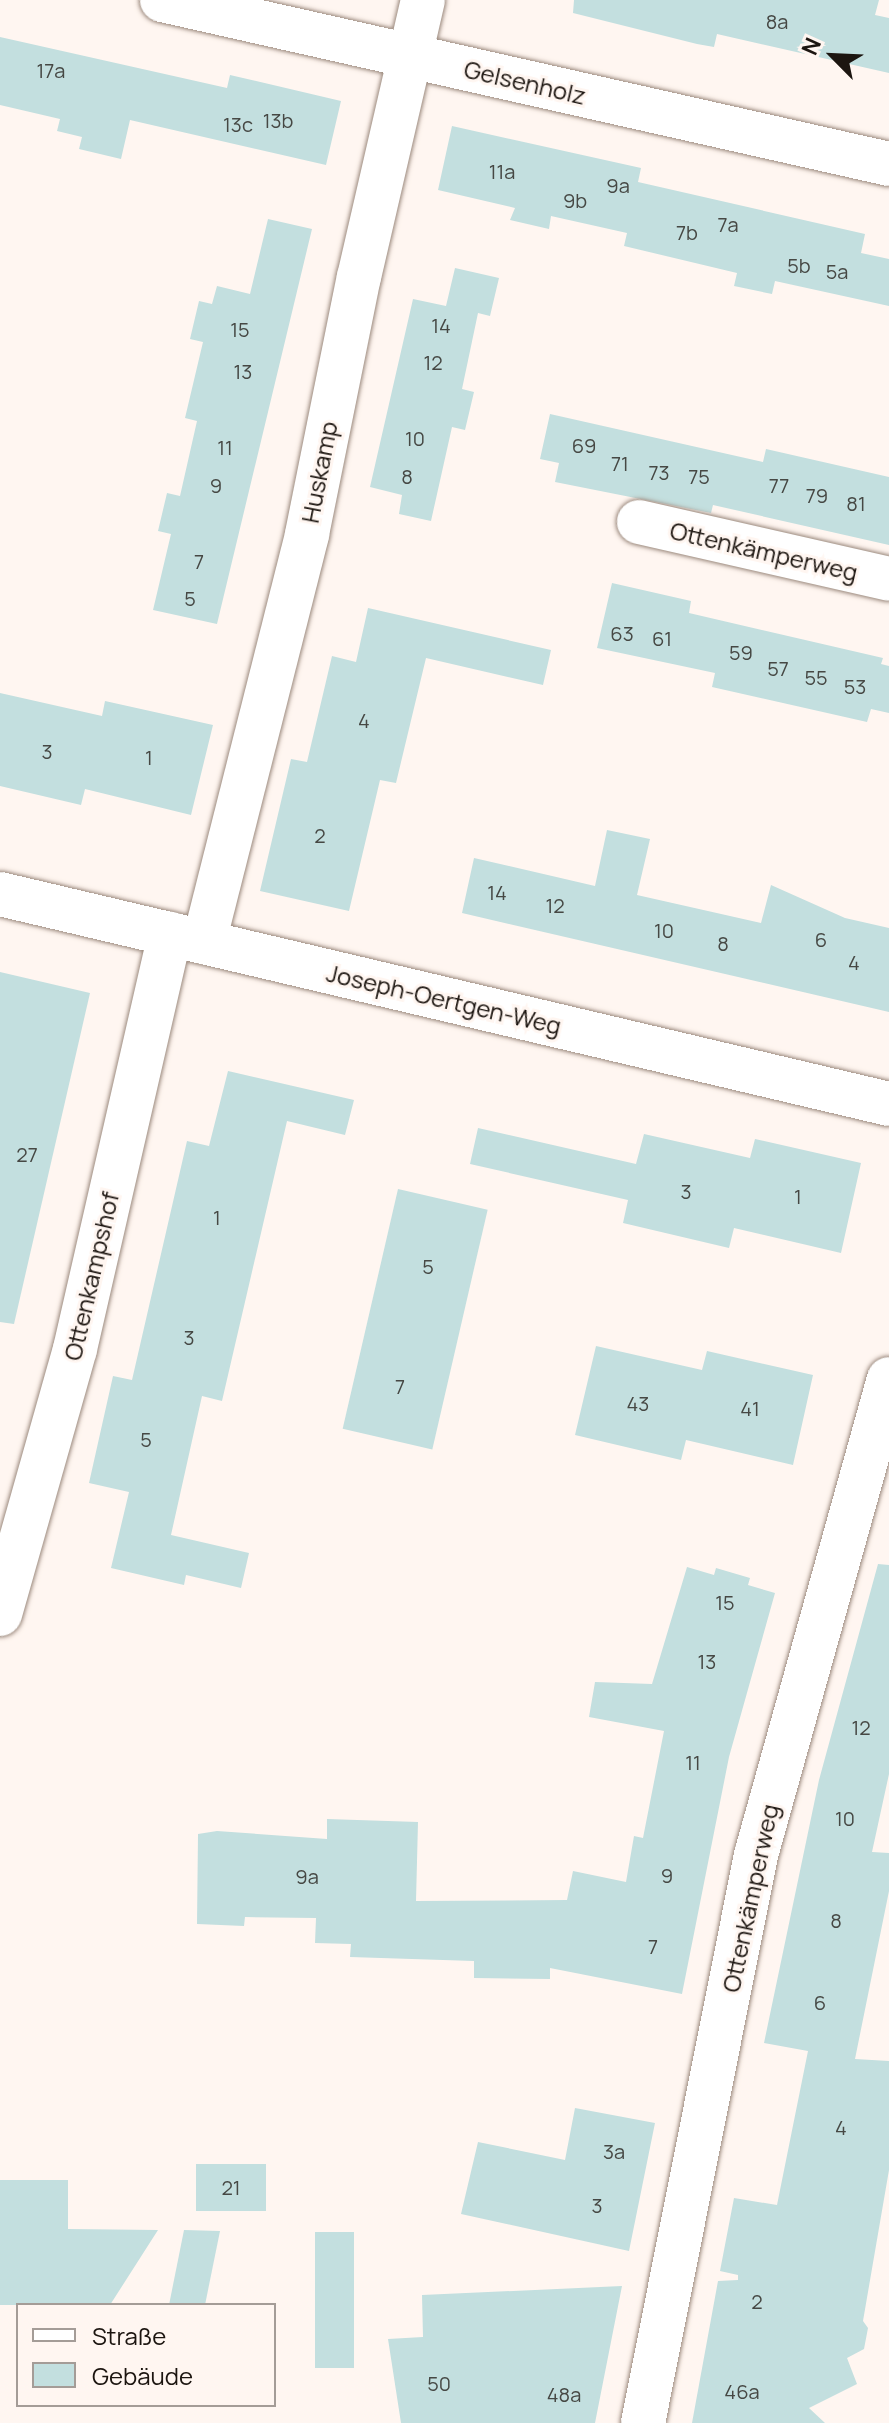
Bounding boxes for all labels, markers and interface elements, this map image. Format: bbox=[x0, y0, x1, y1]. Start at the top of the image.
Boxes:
house number: 8a bbox=[766, 9, 788, 33]
north arrow bbox=[793, 16, 873, 96]
text: N bbox=[794, 33, 828, 60]
street label: Gelsenholz bbox=[461, 54, 589, 110]
house number: 17a bbox=[37, 58, 65, 82]
house number: 13b bbox=[263, 108, 293, 132]
house number: 13c bbox=[223, 112, 253, 136]
house number: 11a bbox=[489, 159, 515, 183]
house number: 9a bbox=[606, 173, 630, 197]
house number: 9b bbox=[563, 188, 587, 212]
house number: 7a bbox=[717, 212, 739, 236]
house number: 7b bbox=[676, 220, 698, 244]
house number: 5b bbox=[787, 253, 811, 277]
house number: 5a bbox=[826, 259, 848, 283]
house number: 14 bbox=[431, 313, 451, 337]
house number: 15 bbox=[230, 317, 250, 341]
house number: 12 bbox=[423, 350, 443, 374]
house number: 13 bbox=[234, 359, 252, 383]
street label: Huskamp bbox=[295, 419, 343, 525]
house number: 10 bbox=[405, 426, 425, 450]
house number: 69 bbox=[572, 433, 596, 457]
house number: 11 bbox=[217, 435, 233, 459]
house number: 71 bbox=[611, 451, 629, 475]
house number: 73 bbox=[648, 460, 670, 484]
house number: 8 bbox=[401, 464, 413, 488]
house number: 75 bbox=[688, 464, 710, 488]
house number: 9 bbox=[210, 473, 222, 497]
house number: 77 bbox=[769, 473, 789, 497]
house number: 79 bbox=[806, 483, 828, 507]
house number: 81 bbox=[846, 491, 866, 515]
street label: Ottenkämperweg bbox=[667, 515, 861, 587]
house number: 7 bbox=[194, 549, 204, 573]
house number: 5 bbox=[184, 586, 196, 610]
house number: 63 bbox=[610, 621, 634, 645]
house number: 61 bbox=[652, 626, 672, 650]
house number: 59 bbox=[729, 640, 753, 664]
house number: 57 bbox=[767, 656, 789, 680]
house number: 55 bbox=[804, 665, 828, 689]
house number: 53 bbox=[844, 674, 866, 698]
house number: 4 bbox=[358, 708, 370, 732]
house number: 3 bbox=[41, 739, 53, 763]
house number: 1 bbox=[145, 745, 153, 769]
house number: 2 bbox=[314, 823, 326, 847]
house number: 14 bbox=[487, 880, 507, 904]
house number: 12 bbox=[545, 893, 565, 917]
house number: 10 bbox=[654, 918, 674, 942]
house number: 6 bbox=[815, 927, 827, 951]
house number: 8 bbox=[717, 931, 729, 955]
house number: 4 bbox=[848, 950, 860, 974]
street label: Joseph-Oertgen-Weg bbox=[324, 958, 564, 1040]
house number: 27 bbox=[16, 1142, 38, 1166]
house number: 3 bbox=[680, 1179, 692, 1203]
house number: 1 bbox=[794, 1184, 802, 1208]
street label: Ottenkampshof bbox=[58, 1189, 124, 1363]
house number: 1 bbox=[213, 1205, 221, 1229]
house number: 5 bbox=[422, 1254, 434, 1278]
house number: 3 bbox=[183, 1325, 195, 1349]
house number: 7 bbox=[395, 1374, 405, 1398]
house number: 43 bbox=[627, 1391, 649, 1415]
house number: 41 bbox=[740, 1396, 760, 1420]
house number: 5 bbox=[140, 1427, 152, 1451]
house number: 15 bbox=[715, 1590, 735, 1614]
house number: 13 bbox=[698, 1649, 716, 1673]
house number: 12 bbox=[851, 1715, 871, 1739]
house number: 11 bbox=[685, 1750, 701, 1774]
street label: Ottenkämperweg bbox=[716, 1801, 784, 1995]
house number: 10 bbox=[835, 1806, 855, 1830]
house number: 9 bbox=[661, 1863, 673, 1887]
house number: 9a bbox=[295, 1864, 319, 1888]
house number: 8 bbox=[830, 1908, 842, 1932]
house number: 7 bbox=[648, 1934, 658, 1958]
house number: 6 bbox=[814, 1990, 826, 2014]
house number: 4 bbox=[835, 2115, 847, 2139]
house number: 3a bbox=[603, 2139, 625, 2163]
house number: 21 bbox=[221, 2175, 241, 2199]
house number: 3 bbox=[591, 2193, 603, 2217]
house number: 2 bbox=[751, 2289, 763, 2313]
legend bbox=[16, 2303, 276, 2407]
text: Straße bbox=[92, 2319, 166, 2352]
text: Gebäude bbox=[92, 2359, 193, 2392]
house number: 50 bbox=[427, 2371, 451, 2395]
house number: 46a bbox=[724, 2379, 760, 2403]
house number: 48a bbox=[547, 2382, 581, 2406]

